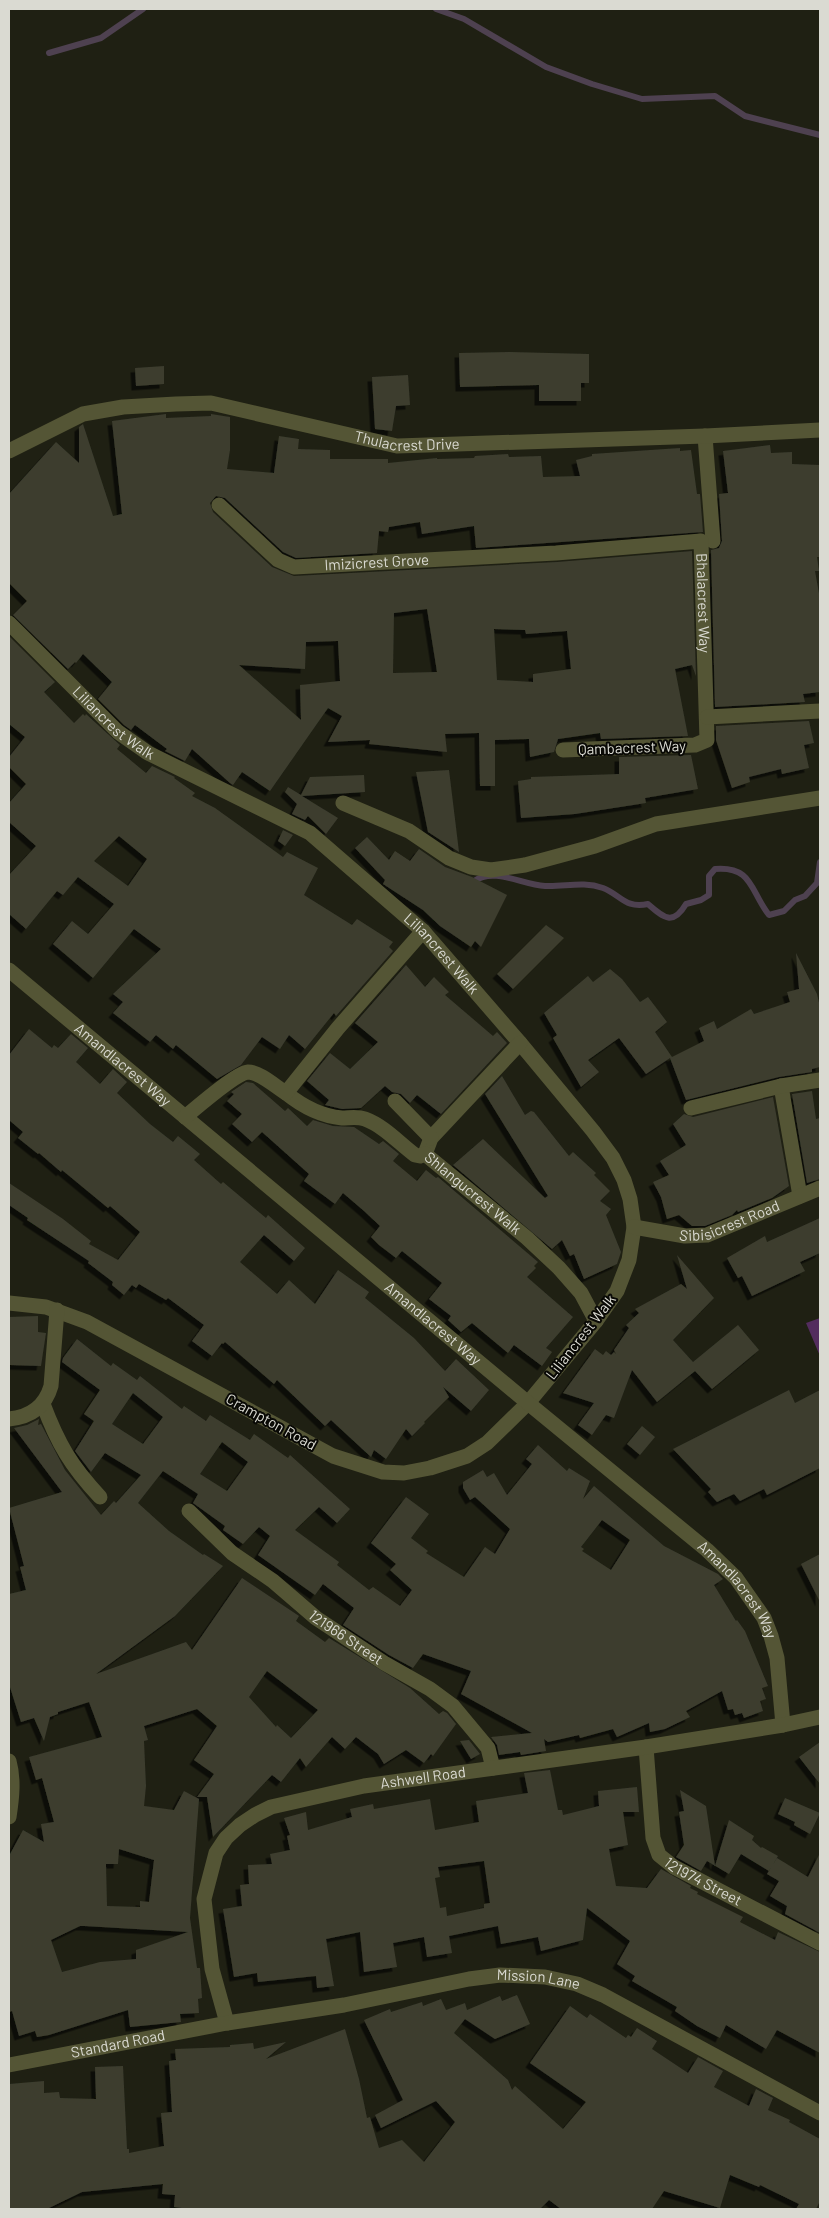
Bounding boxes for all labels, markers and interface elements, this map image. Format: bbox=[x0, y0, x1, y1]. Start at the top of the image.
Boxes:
street label: Thulacrest Drive bbox=[353, 426, 460, 454]
street label: Imizicrest Grove bbox=[324, 550, 429, 573]
street label: Bhalacrest Way bbox=[693, 553, 714, 653]
street label: Liliancrest Walk bbox=[69, 682, 158, 763]
street label: Qambacrest Way bbox=[578, 736, 686, 758]
street label: Liliancrest Walk bbox=[401, 909, 484, 998]
street label: Amandlacrest Way bbox=[71, 1019, 175, 1110]
street label: Shlangucrest Walk bbox=[421, 1147, 526, 1238]
street label: Sibisicrest Road bbox=[678, 1196, 782, 1244]
street label: Amandlacrest Way bbox=[382, 1277, 485, 1368]
street label: Liliancrest Walk bbox=[541, 1290, 619, 1383]
street label: Crampton Road bbox=[223, 1389, 320, 1453]
street label: Amandlacrest Way bbox=[694, 1536, 781, 1641]
street label: 121966 Street bbox=[305, 1606, 387, 1668]
street label: Ashwell Road bbox=[379, 1762, 467, 1792]
street label: 121974 Street bbox=[661, 1853, 745, 1909]
street label: Mission Lane bbox=[496, 1965, 582, 1992]
street label: Standard Road bbox=[69, 2025, 166, 2061]

